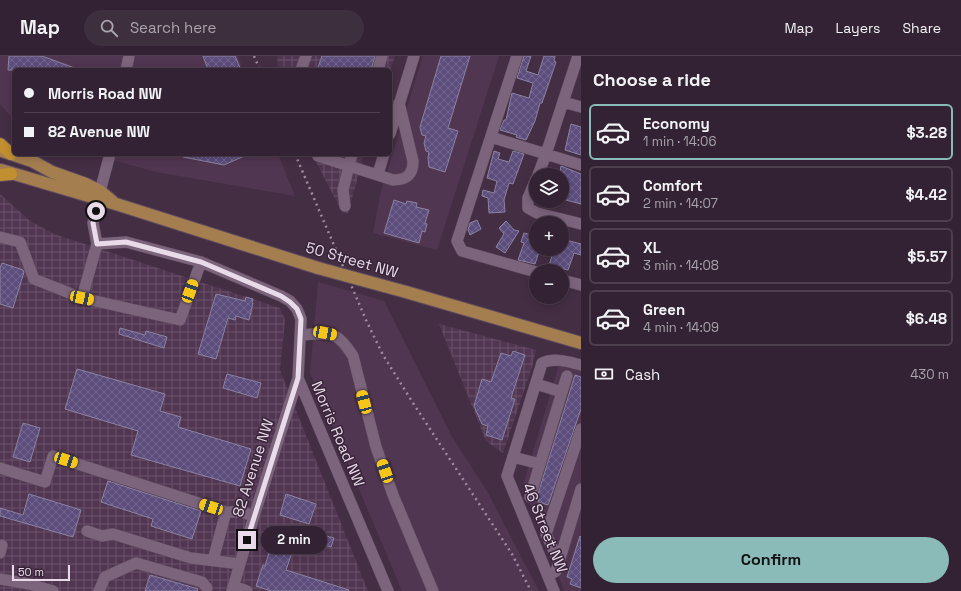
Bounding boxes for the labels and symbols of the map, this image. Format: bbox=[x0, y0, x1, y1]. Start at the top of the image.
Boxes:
route start bbox=[87, 202, 105, 220]
street label: 50 Street NW bbox=[304, 237, 401, 282]
car bbox=[180, 278, 200, 304]
car bbox=[69, 290, 95, 306]
car bbox=[312, 325, 338, 341]
street label: Morris Road NW bbox=[308, 378, 369, 489]
car bbox=[355, 389, 373, 415]
street label: 82 Avenue NW bbox=[228, 416, 277, 519]
car bbox=[53, 451, 79, 469]
car bbox=[375, 458, 395, 484]
street label: 46 Street NW bbox=[519, 480, 572, 575]
car bbox=[198, 498, 224, 516]
callout: 2 min bbox=[261, 526, 327, 554]
route end bbox=[238, 531, 256, 549]
scale bar bbox=[12, 563, 70, 582]

